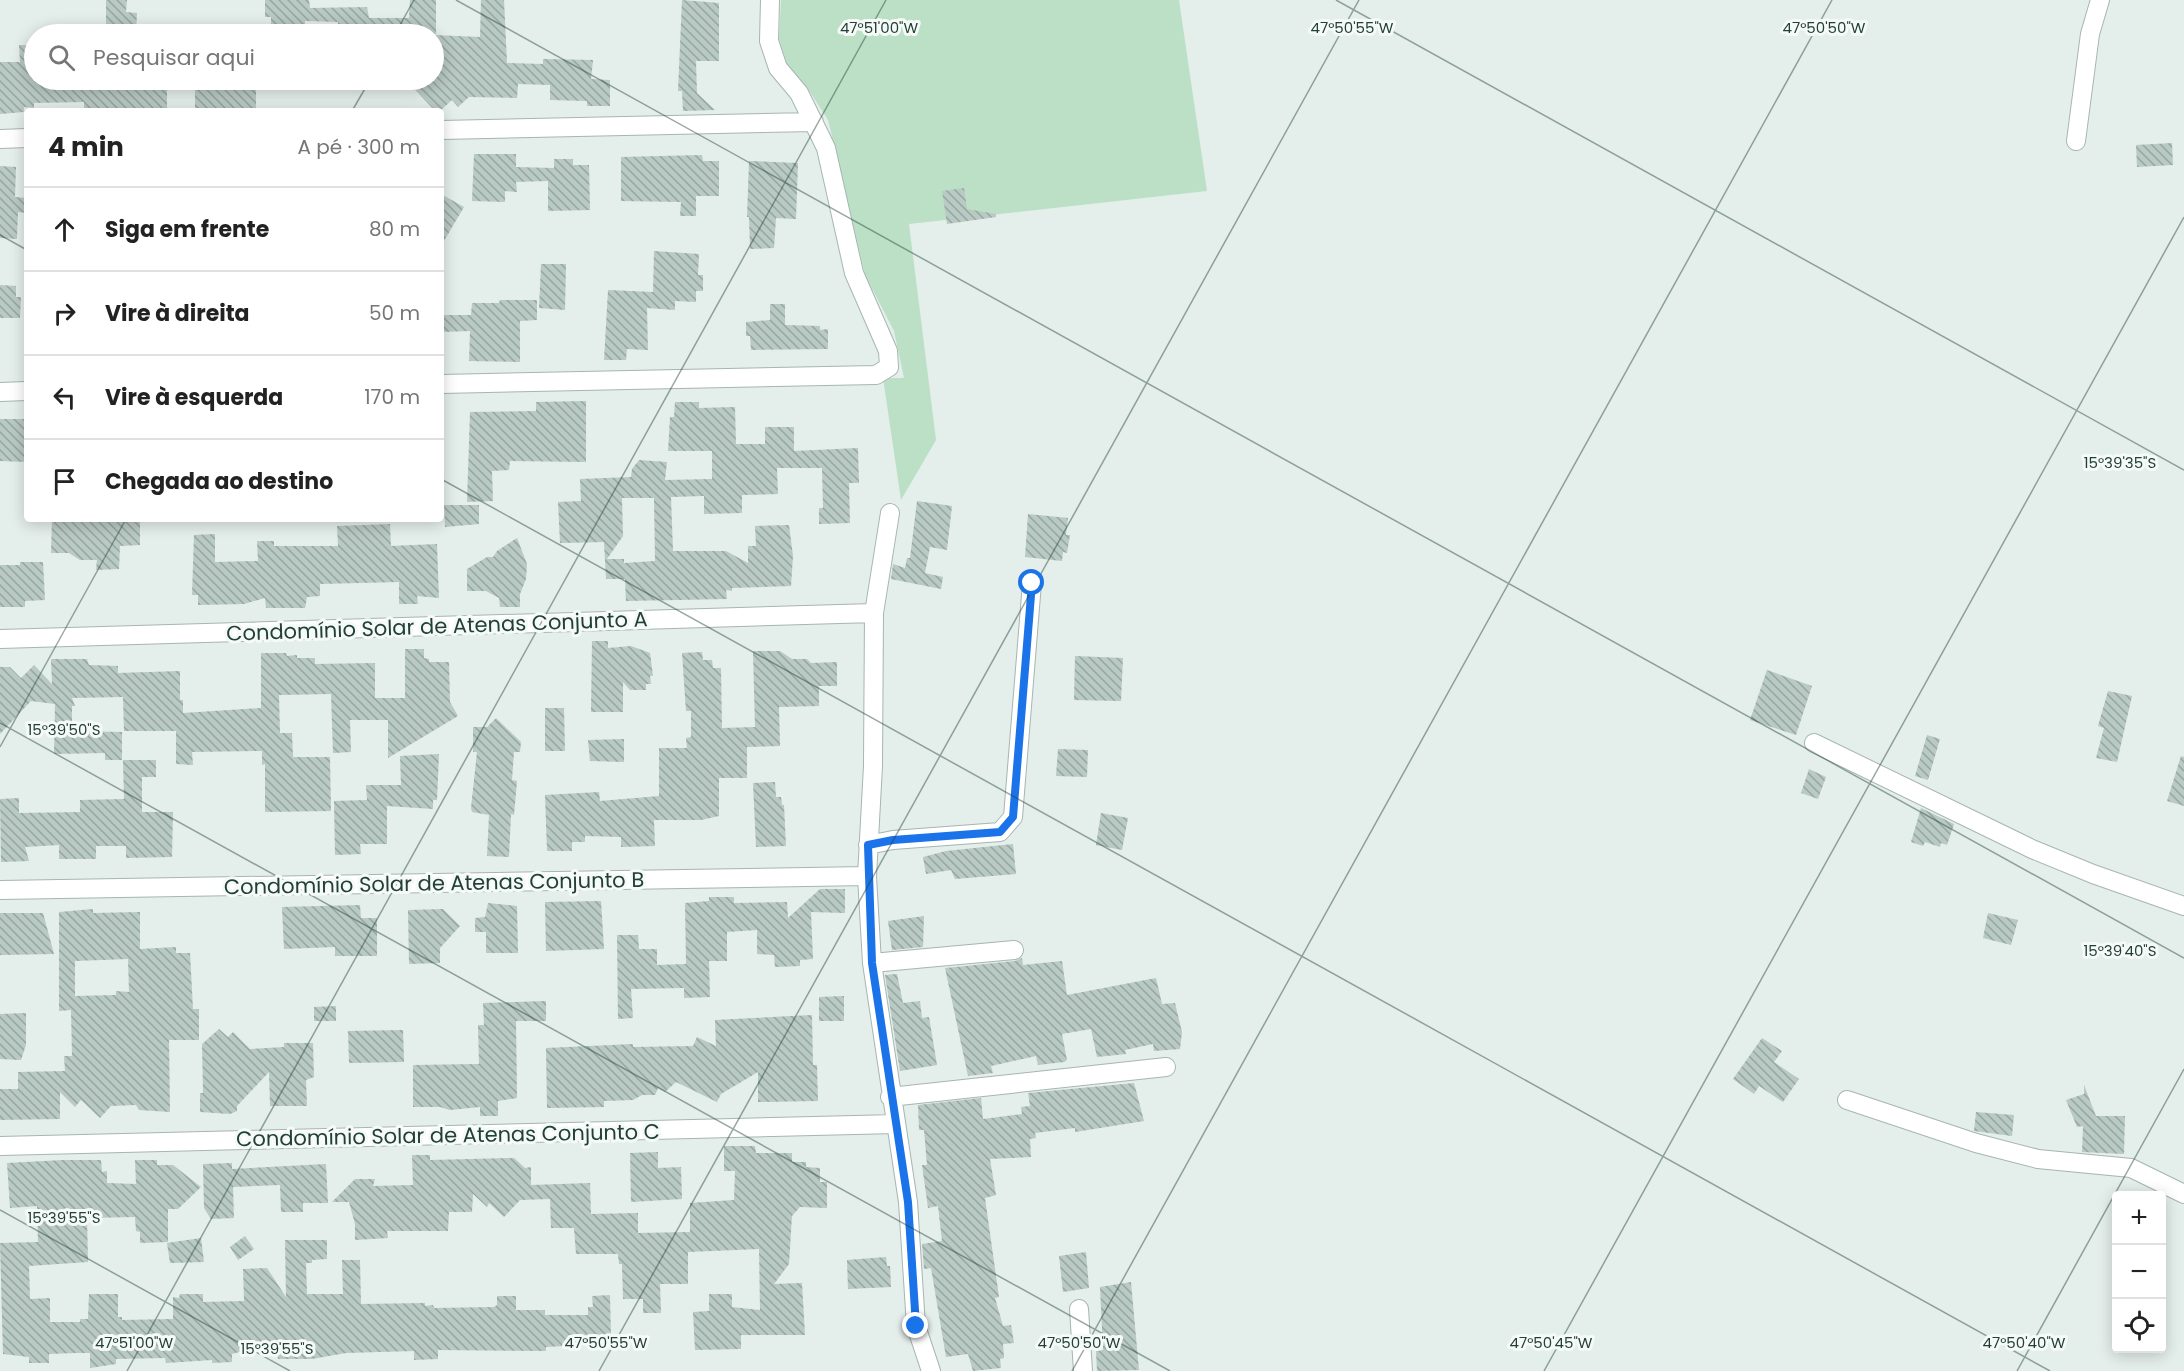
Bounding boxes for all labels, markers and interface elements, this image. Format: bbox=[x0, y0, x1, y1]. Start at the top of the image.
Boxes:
text: 47°51'00"W bbox=[840, 17, 918, 38]
text: 47°50'55"W bbox=[1311, 17, 1394, 38]
text: 47°50'50"W bbox=[1783, 17, 1866, 38]
search box bbox=[24, 24, 444, 90]
icon: search bbox=[45, 41, 78, 74]
text: Pesquisar aqui bbox=[93, 42, 255, 73]
text: 4 min bbox=[48, 129, 124, 165]
text: A pé · 300 m bbox=[298, 133, 420, 161]
icon: ahead bbox=[48, 213, 81, 246]
text: Siga em frente bbox=[105, 214, 269, 245]
text: 80 m bbox=[369, 215, 420, 243]
icon: right bbox=[48, 297, 81, 330]
text: Vire à direita bbox=[105, 298, 250, 329]
text: 50 m bbox=[369, 299, 420, 327]
icon: left bbox=[48, 381, 81, 414]
text: Vire à esquerda bbox=[105, 382, 283, 413]
text: 170 m bbox=[364, 383, 420, 411]
text: 15°39'35"S bbox=[2084, 452, 2156, 473]
icon: arrive bbox=[48, 465, 81, 498]
text: Chegada ao destino bbox=[105, 466, 333, 497]
route start bbox=[1018, 569, 1044, 595]
street label: Condomínio Solar de Atenas Conjunto A bbox=[226, 604, 648, 648]
text: 15°39'50"S bbox=[27, 719, 101, 740]
street label: Condomínio Solar de Atenas Conjunto B bbox=[224, 865, 644, 901]
text: 15°39'40"S bbox=[2083, 940, 2157, 961]
street label: Condomínio Solar de Atenas Conjunto C bbox=[236, 1117, 660, 1153]
map controls bbox=[2112, 1191, 2166, 1353]
button: + bbox=[2112, 1191, 2166, 1245]
text: 15°39'55"S bbox=[27, 1207, 101, 1228]
button: − bbox=[2112, 1245, 2166, 1299]
button: locate bbox=[2112, 1299, 2166, 1353]
route end bbox=[902, 1312, 928, 1338]
text: 47°51'00"W bbox=[95, 1332, 173, 1353]
text: 47°50'55"W bbox=[565, 1332, 648, 1353]
text: 47°50'50"W bbox=[1038, 1332, 1121, 1353]
text: 47°50'45"W bbox=[1510, 1332, 1593, 1353]
text: 47°50'40"W bbox=[1983, 1332, 2066, 1353]
text: 15°39'55"S bbox=[240, 1338, 314, 1359]

